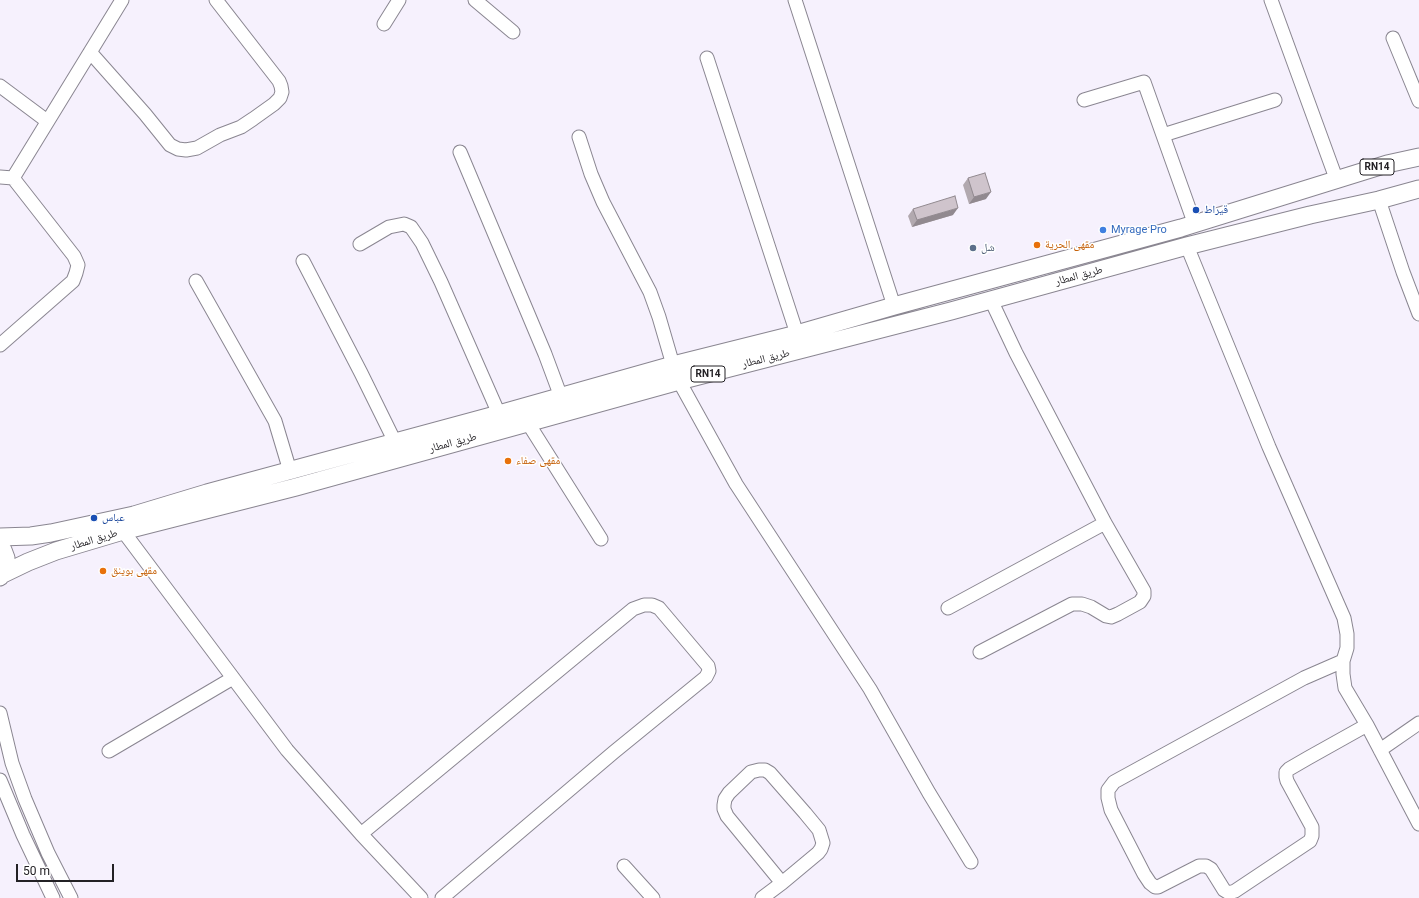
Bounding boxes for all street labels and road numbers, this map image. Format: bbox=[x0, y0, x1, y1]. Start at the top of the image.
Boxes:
road number: RN14 bbox=[1360, 159, 1394, 175]
street label: طريق المطار bbox=[1054, 263, 1104, 289]
street label: طريق المطار bbox=[741, 347, 791, 371]
road number: RN14 bbox=[691, 366, 725, 382]
street label: طريق المطار bbox=[428, 430, 478, 456]
street label: طريق المطار bbox=[69, 527, 119, 553]

